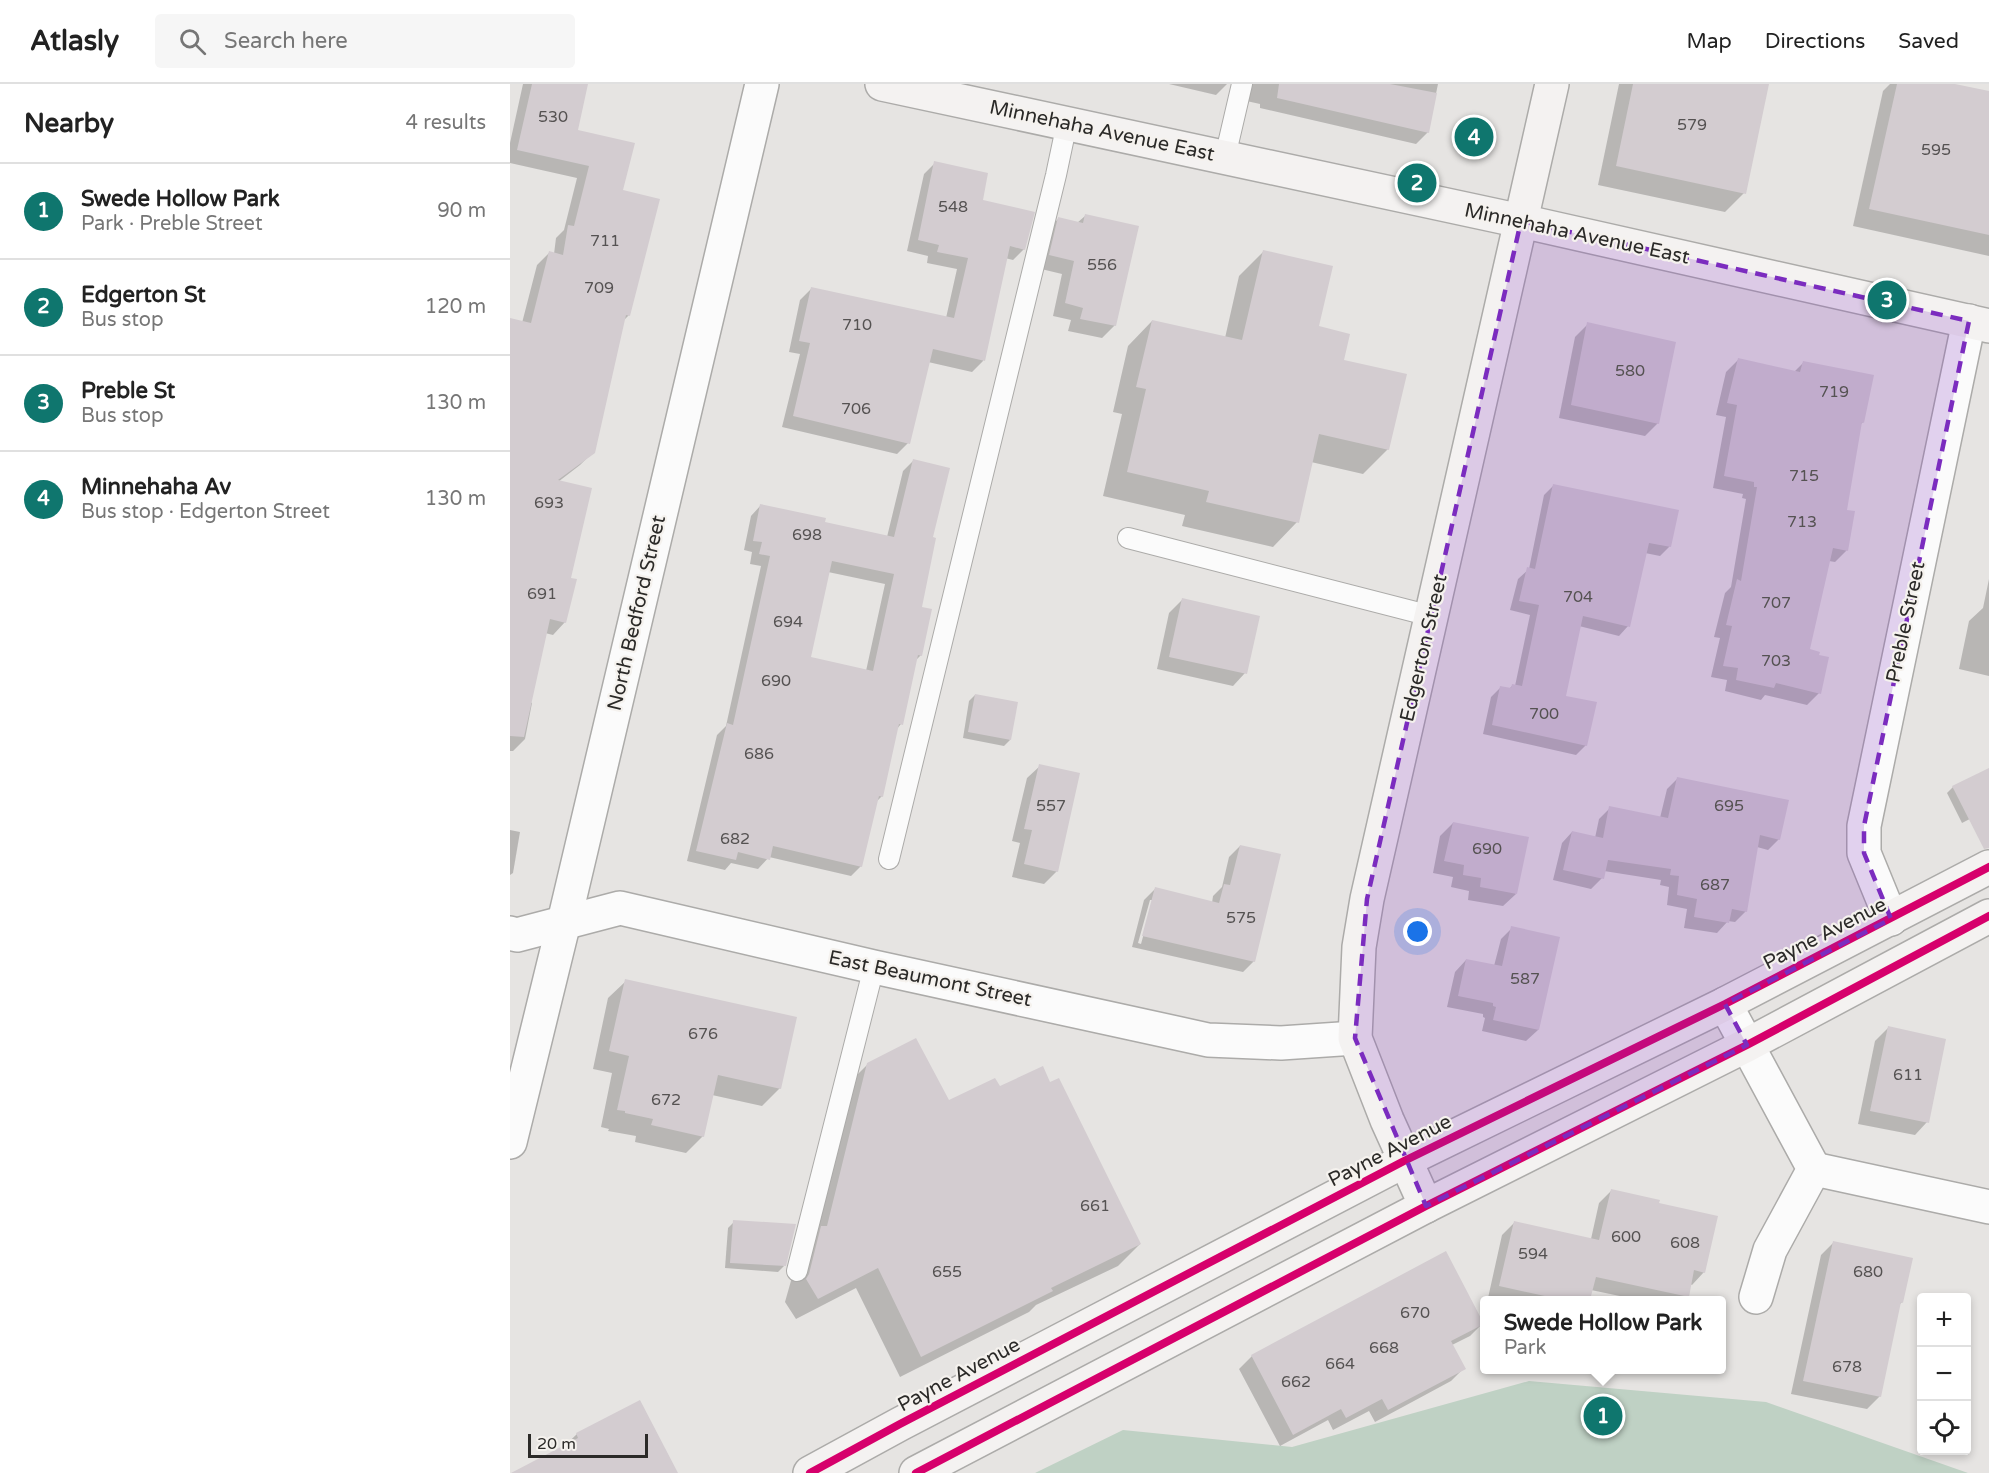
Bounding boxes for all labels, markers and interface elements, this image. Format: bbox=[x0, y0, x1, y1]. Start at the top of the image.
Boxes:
search box bbox=[155, 14, 575, 68]
text: Atlasly bbox=[30, 24, 119, 58]
icon: search bbox=[176, 25, 209, 58]
text: Search here bbox=[224, 28, 348, 54]
text: Map bbox=[1686, 29, 1732, 54]
text: Directions bbox=[1765, 29, 1865, 54]
text: Saved bbox=[1898, 29, 1959, 54]
street label: Minnehaha Avenue East bbox=[987, 95, 1217, 167]
house number: 530 bbox=[538, 107, 568, 127]
text: Nearby bbox=[24, 108, 114, 139]
text: 4 results bbox=[406, 111, 486, 135]
pin: 4 bbox=[1454, 115, 1494, 160]
house number: 579 bbox=[1677, 115, 1707, 135]
house number: 595 bbox=[1921, 140, 1951, 160]
pin: 2 bbox=[1398, 160, 1436, 206]
text: Swede Hollow Park bbox=[81, 186, 280, 212]
house number: 548 bbox=[938, 197, 968, 217]
street label: Minnehaha Avenue East bbox=[1462, 198, 1692, 270]
text: 1 bbox=[37, 199, 50, 223]
text: 90 m bbox=[437, 199, 486, 223]
text: Park · Preble Street bbox=[81, 212, 263, 236]
house number: 711 bbox=[590, 231, 620, 251]
house number: 556 bbox=[1087, 255, 1117, 275]
house number: 709 bbox=[584, 278, 614, 298]
pin: 3 bbox=[1868, 278, 1906, 322]
text: Edgerton St bbox=[81, 282, 206, 308]
text: 2 bbox=[37, 295, 50, 319]
text: 120 m bbox=[425, 295, 486, 319]
text: Bus stop bbox=[81, 308, 164, 332]
house number: 710 bbox=[842, 315, 872, 335]
house number: 580 bbox=[1615, 361, 1645, 381]
text: Preble St bbox=[81, 378, 175, 404]
house number: 719 bbox=[1819, 382, 1849, 402]
text: 3 bbox=[37, 391, 50, 415]
text: 130 m bbox=[425, 391, 486, 415]
house number: 706 bbox=[841, 399, 871, 419]
text: Bus stop bbox=[81, 404, 164, 428]
house number: 715 bbox=[1789, 466, 1819, 486]
text: Minnehaha Av bbox=[81, 474, 231, 500]
text: 4 bbox=[37, 487, 50, 511]
text: 130 m bbox=[425, 487, 486, 511]
house number: 693 bbox=[534, 493, 564, 513]
text: Bus stop · Edgerton Street bbox=[81, 500, 330, 524]
house number: 713 bbox=[1787, 512, 1817, 532]
street label: North Bedford Street bbox=[603, 513, 671, 713]
house number: 698 bbox=[792, 525, 822, 545]
street label: Preble Street bbox=[1881, 559, 1931, 685]
street label: Edgerton Street bbox=[1395, 571, 1453, 724]
house number: 691 bbox=[527, 584, 557, 604]
house number: 704 bbox=[1563, 587, 1593, 607]
house number: 707 bbox=[1761, 593, 1791, 613]
house number: 694 bbox=[773, 612, 803, 632]
house number: 703 bbox=[1761, 651, 1791, 671]
house number: 690 bbox=[761, 671, 791, 691]
house number: 700 bbox=[1529, 704, 1559, 724]
house number: 686 bbox=[744, 744, 774, 764]
house number: 557 bbox=[1036, 796, 1066, 816]
house number: 695 bbox=[1714, 796, 1744, 816]
house number: 682 bbox=[720, 829, 750, 849]
house number: 690 bbox=[1472, 839, 1502, 859]
house number: 687 bbox=[1700, 875, 1730, 895]
street label: Payne Avenue bbox=[1759, 893, 1891, 975]
house number: 575 bbox=[1226, 908, 1256, 928]
your location bbox=[1403, 917, 1432, 946]
street label: East Beaumont Street bbox=[826, 946, 1034, 1012]
house number: 587 bbox=[1510, 969, 1540, 989]
house number: 676 bbox=[688, 1024, 718, 1044]
house number: 611 bbox=[1893, 1065, 1923, 1085]
house number: 672 bbox=[651, 1090, 681, 1110]
street label: Payne Avenue bbox=[1324, 1110, 1456, 1192]
house number: 661 bbox=[1080, 1196, 1110, 1216]
house number: 600 bbox=[1611, 1227, 1641, 1247]
house number: 608 bbox=[1670, 1233, 1700, 1253]
house number: 594 bbox=[1518, 1244, 1548, 1264]
house number: 655 bbox=[932, 1262, 962, 1282]
house number: 680 bbox=[1853, 1262, 1883, 1282]
map controls bbox=[1917, 1293, 1971, 1455]
button: + bbox=[1917, 1293, 1971, 1347]
popup bbox=[1480, 1296, 1726, 1374]
house number: 670 bbox=[1400, 1303, 1430, 1323]
text: Swede Hollow Park bbox=[1504, 1310, 1702, 1336]
street label: Payne Avenue bbox=[894, 1333, 1024, 1417]
text: Park bbox=[1504, 1336, 1546, 1360]
house number: 668 bbox=[1369, 1338, 1399, 1358]
button: − bbox=[1917, 1347, 1971, 1401]
house number: 664 bbox=[1325, 1354, 1355, 1374]
house number: 678 bbox=[1832, 1357, 1862, 1377]
house number: 662 bbox=[1281, 1372, 1311, 1392]
pin: 1 bbox=[1584, 1394, 1622, 1438]
button: locate bbox=[1917, 1401, 1971, 1455]
scale bar bbox=[528, 1431, 648, 1458]
text: 20 m bbox=[537, 1434, 576, 1454]

